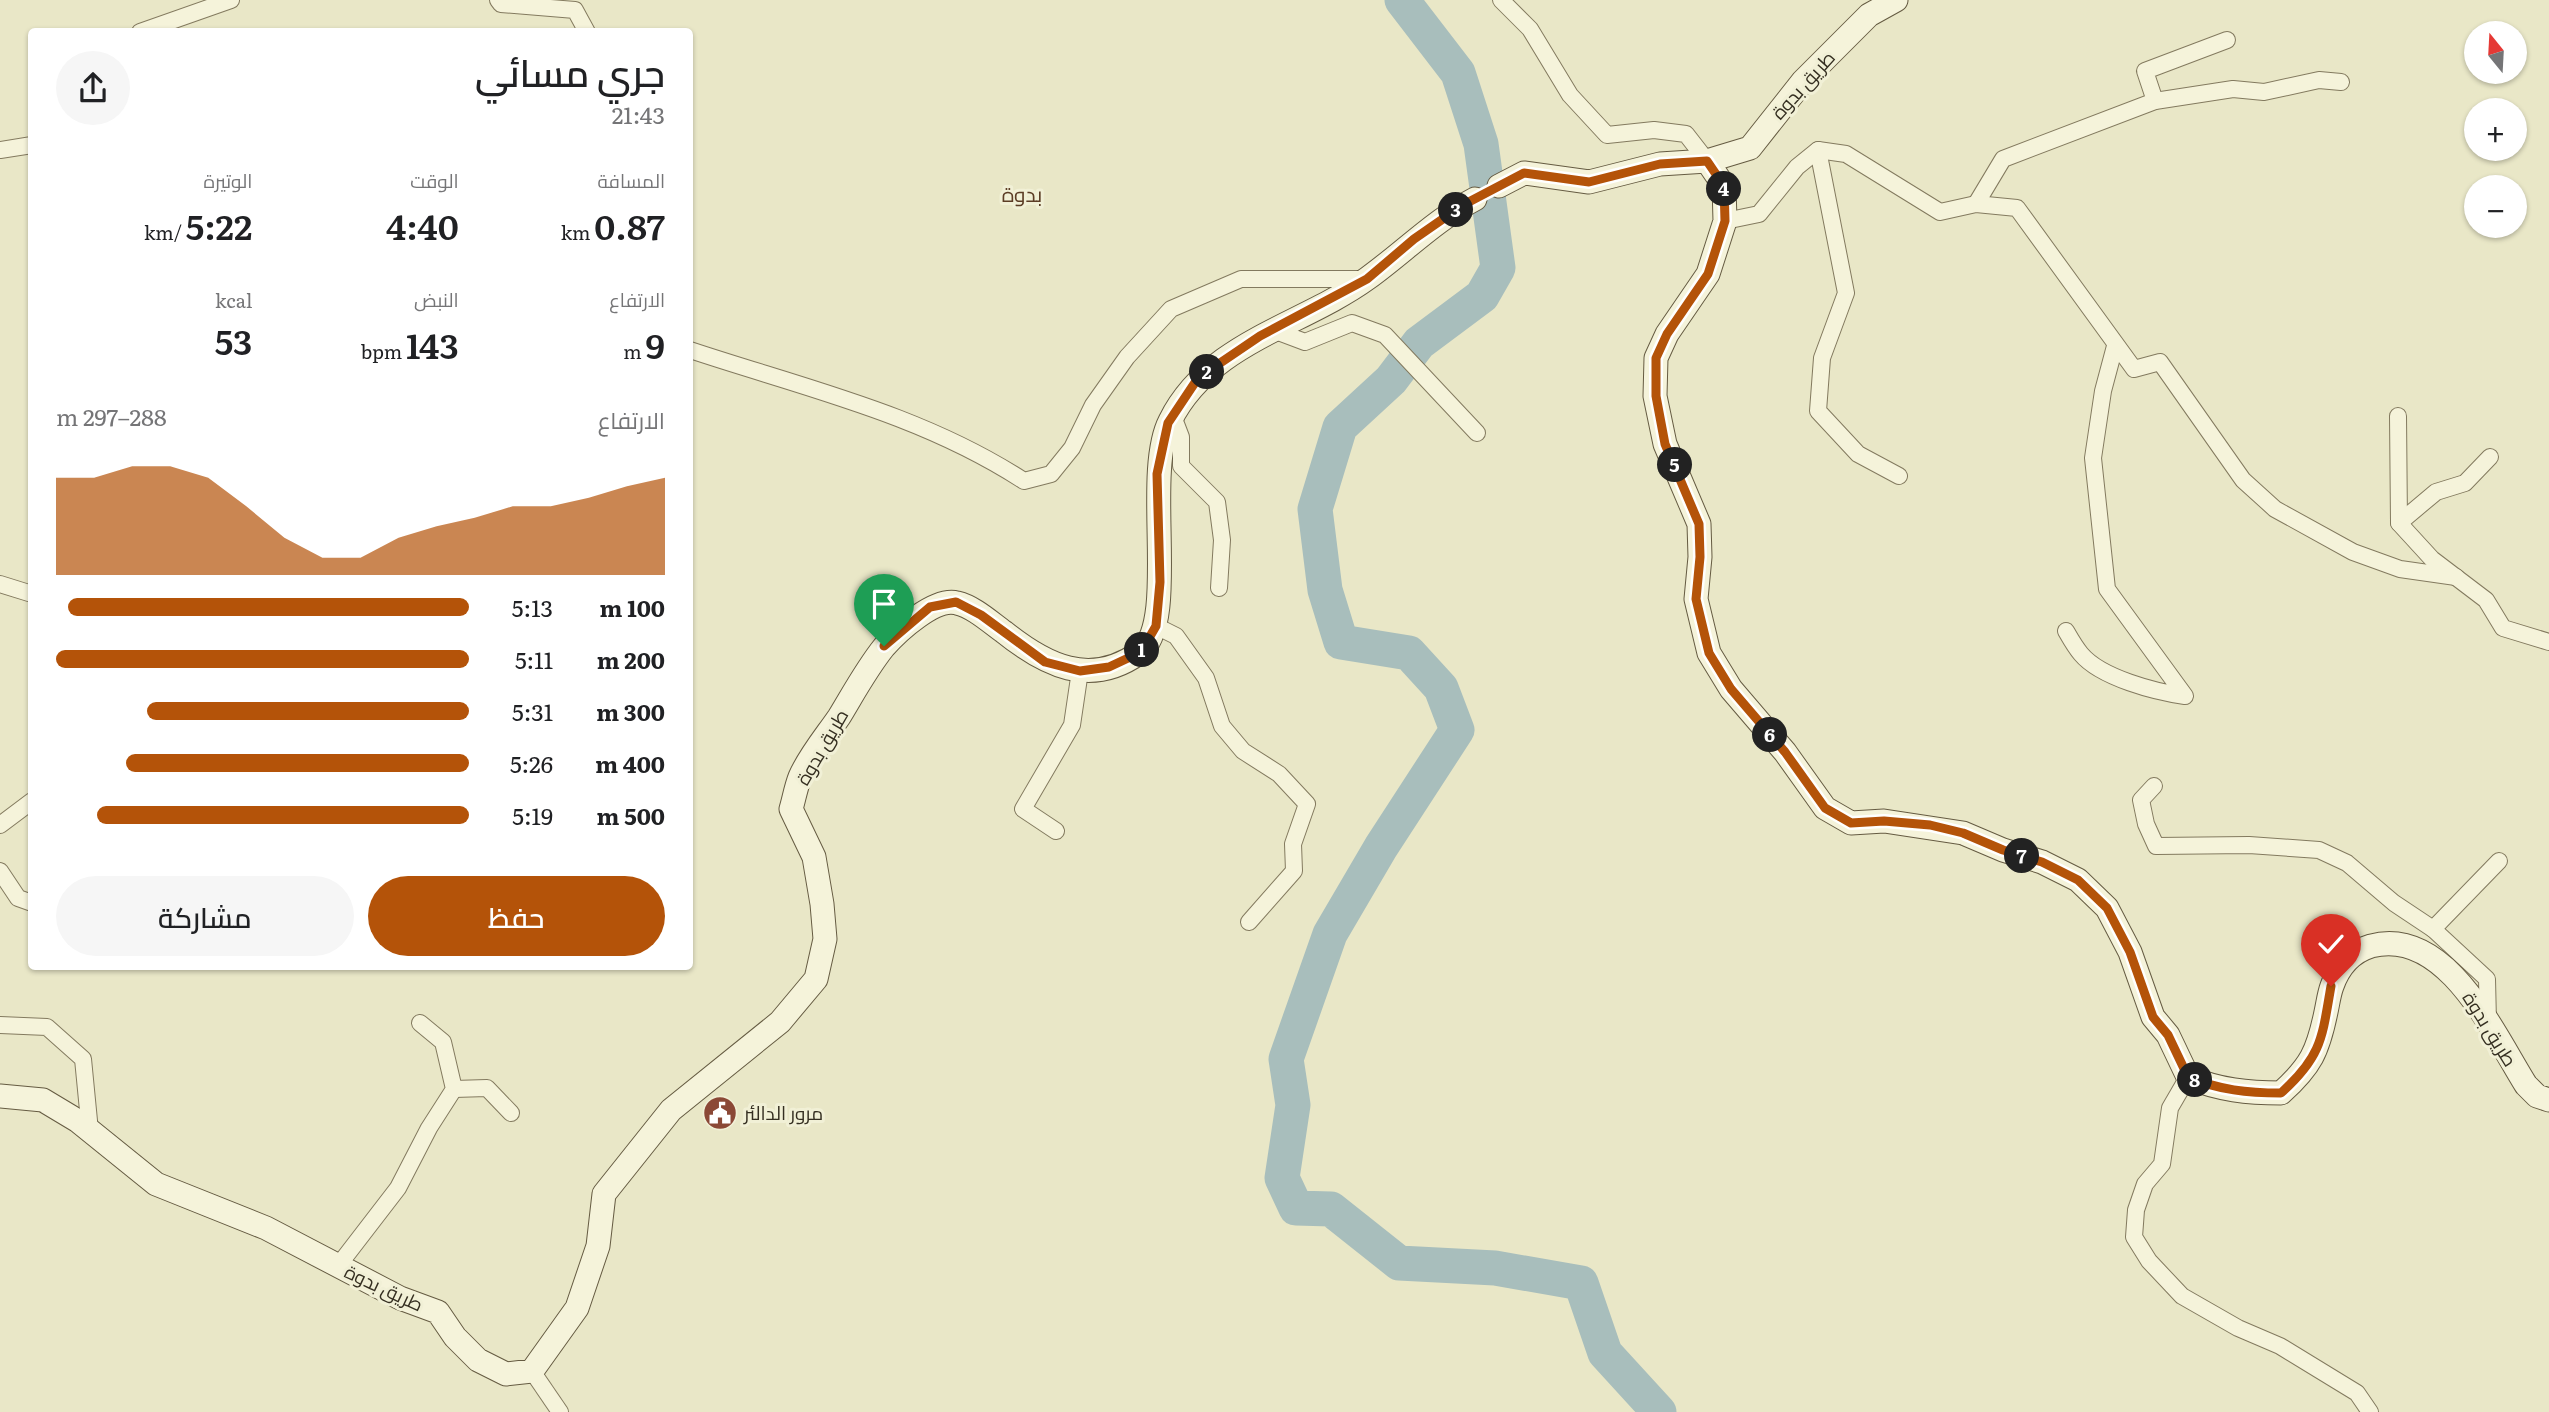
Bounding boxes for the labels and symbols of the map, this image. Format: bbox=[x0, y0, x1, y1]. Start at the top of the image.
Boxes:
north arrow bbox=[2464, 21, 2527, 84]
street label: طريق بدوة bbox=[1764, 44, 1841, 125]
pin: 4 bbox=[1706, 172, 1742, 206]
district label: بدوة bbox=[1002, 177, 1042, 208]
pin: 3 bbox=[1438, 192, 1474, 228]
pin: 2 bbox=[1190, 354, 1224, 390]
pin: 5 bbox=[1658, 448, 1692, 482]
pin bbox=[854, 574, 914, 646]
pin: 1 bbox=[1124, 632, 1160, 668]
street label: طريق بدوة bbox=[788, 703, 854, 790]
pin: 6 bbox=[1752, 718, 1788, 752]
pin: 7 bbox=[2004, 838, 2039, 874]
pin bbox=[2301, 914, 2361, 986]
street label: طريق بدوة bbox=[2457, 985, 2525, 1071]
pin: 8 bbox=[2178, 1062, 2212, 1098]
public building icon: مرور الدالئر bbox=[701, 1094, 739, 1132]
place label: مرور الدالئر bbox=[743, 1098, 823, 1126]
street label: طريق بدوة bbox=[340, 1257, 428, 1318]

